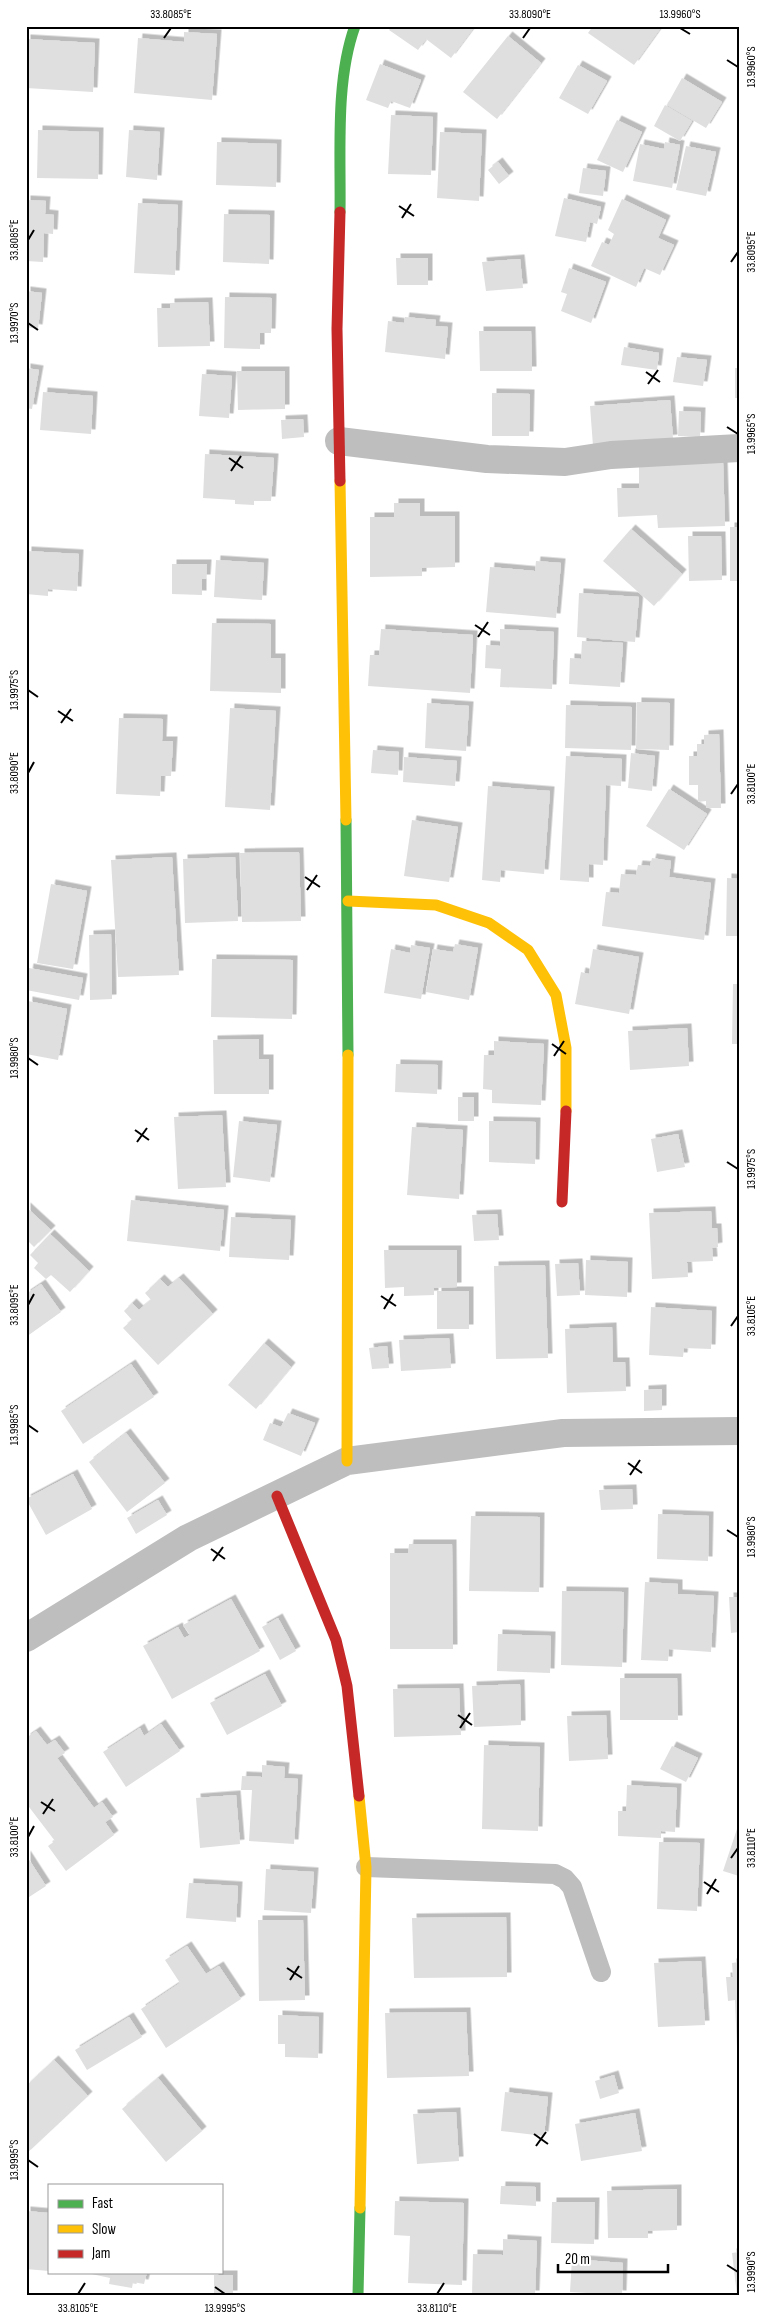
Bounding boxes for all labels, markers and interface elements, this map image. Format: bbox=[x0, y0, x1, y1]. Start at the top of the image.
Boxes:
text: 33.8085°E bbox=[150, 7, 192, 22]
text: 33.8090°E bbox=[509, 7, 551, 22]
text: 13.9960°S bbox=[659, 7, 701, 22]
text: 13.9960°S bbox=[744, 46, 759, 88]
text: 33.8085°E bbox=[7, 219, 22, 261]
text: 33.8095°E bbox=[744, 231, 759, 273]
text: 13.9970°S bbox=[7, 303, 22, 343]
text: 13.9965°S bbox=[744, 414, 759, 454]
text: 13.9975°S bbox=[7, 670, 22, 710]
text: 33.8090°E bbox=[7, 752, 22, 794]
text: 33.8100°E bbox=[744, 763, 759, 804]
text: 13.9980°S bbox=[7, 1037, 22, 1079]
text: 13.9975°S bbox=[744, 1149, 759, 1189]
text: 33.8095°E bbox=[7, 1284, 22, 1326]
text: 33.8105°E bbox=[744, 1296, 759, 1336]
text: 13.9985°S bbox=[7, 1405, 22, 1445]
text: 13.9980°S bbox=[744, 1516, 759, 1558]
text: 33.8100°E bbox=[7, 1816, 22, 1857]
text: 33.8110°E bbox=[744, 1828, 759, 1868]
text: 13.9995°S bbox=[7, 2140, 22, 2180]
legend bbox=[48, 2184, 222, 2274]
text: Fast bbox=[92, 2194, 114, 2213]
text: Slow bbox=[92, 2220, 116, 2239]
scale bar bbox=[558, 2241, 668, 2273]
text: Jam bbox=[91, 2244, 110, 2263]
text: 20 m bbox=[565, 2250, 590, 2269]
text: 13.9990°S bbox=[744, 2251, 759, 2293]
text: 33.8105°E bbox=[58, 2301, 98, 2316]
text: 13.9995°S bbox=[205, 2301, 245, 2316]
text: 33.8110°E bbox=[417, 2301, 457, 2316]

